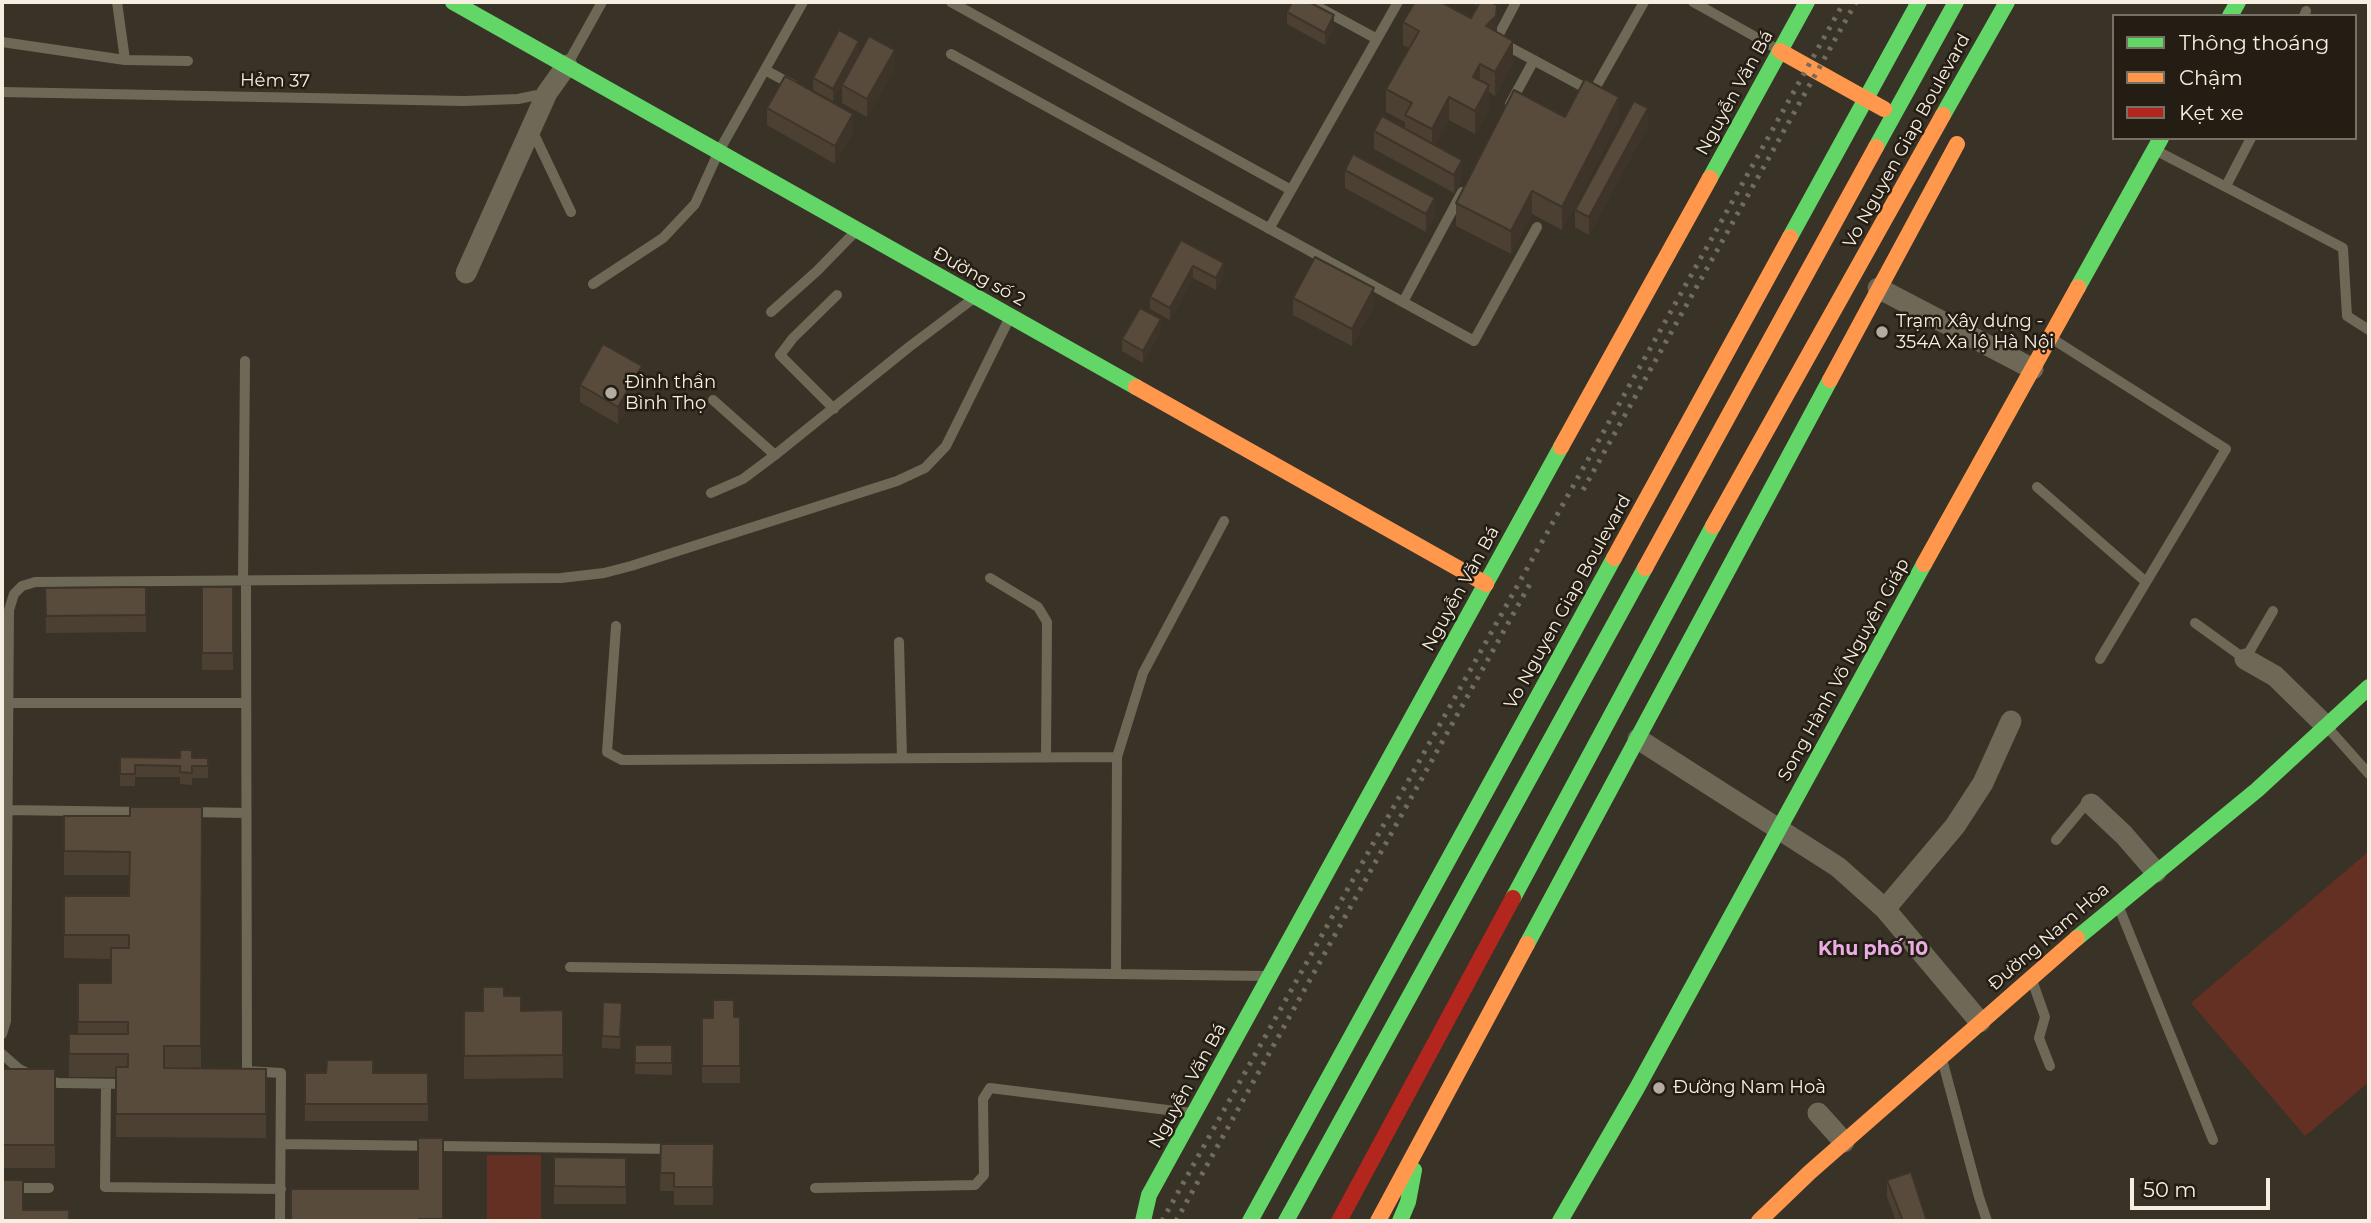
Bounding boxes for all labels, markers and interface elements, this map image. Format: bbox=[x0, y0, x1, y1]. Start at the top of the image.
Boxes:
legend bbox=[2112, 14, 2357, 140]
street label: Nguyễn Văn Bá bbox=[1692, 27, 1778, 159]
street label: Vo Nguyen Giap Boulevard bbox=[1839, 30, 1975, 252]
text: Thông thoáng bbox=[2179, 30, 2329, 55]
text: Chậm bbox=[2179, 65, 2243, 90]
street label: Hẻm 37 bbox=[240, 70, 310, 92]
text: Kẹt xe bbox=[2179, 100, 2244, 125]
street label: Đường số 2 bbox=[929, 243, 1029, 311]
place label: Trạm Xây dựng - 354A Xa lộ Hà Nội bbox=[1896, 311, 2054, 354]
marker: Trạm Xây dựng - 354A Xa lộ Hà Nội bbox=[1874, 324, 1890, 340]
place label: Đình thần Bình Thọ bbox=[625, 372, 716, 414]
marker: Đình thần Bình Thọ bbox=[603, 385, 619, 401]
street label: Vo Nguyen Giap Boulevard bbox=[1500, 491, 1636, 713]
street label: Nguyễn Văn Bá bbox=[1418, 523, 1504, 655]
street label: Song Hành Võ Nguyên Giáp bbox=[1774, 555, 1914, 785]
street label: Đường Nam Hòa bbox=[1984, 879, 2114, 995]
district label: Khu phố 10 bbox=[1818, 938, 1928, 960]
street label: Nguyễn Văn Bá bbox=[1145, 1020, 1231, 1152]
place label: Đường Nam Hoà bbox=[1673, 1077, 1826, 1099]
marker: Đường Nam Hoà bbox=[1651, 1080, 1667, 1096]
scale bar bbox=[2133, 1164, 2273, 1208]
text: 50 m bbox=[2143, 1177, 2197, 1202]

